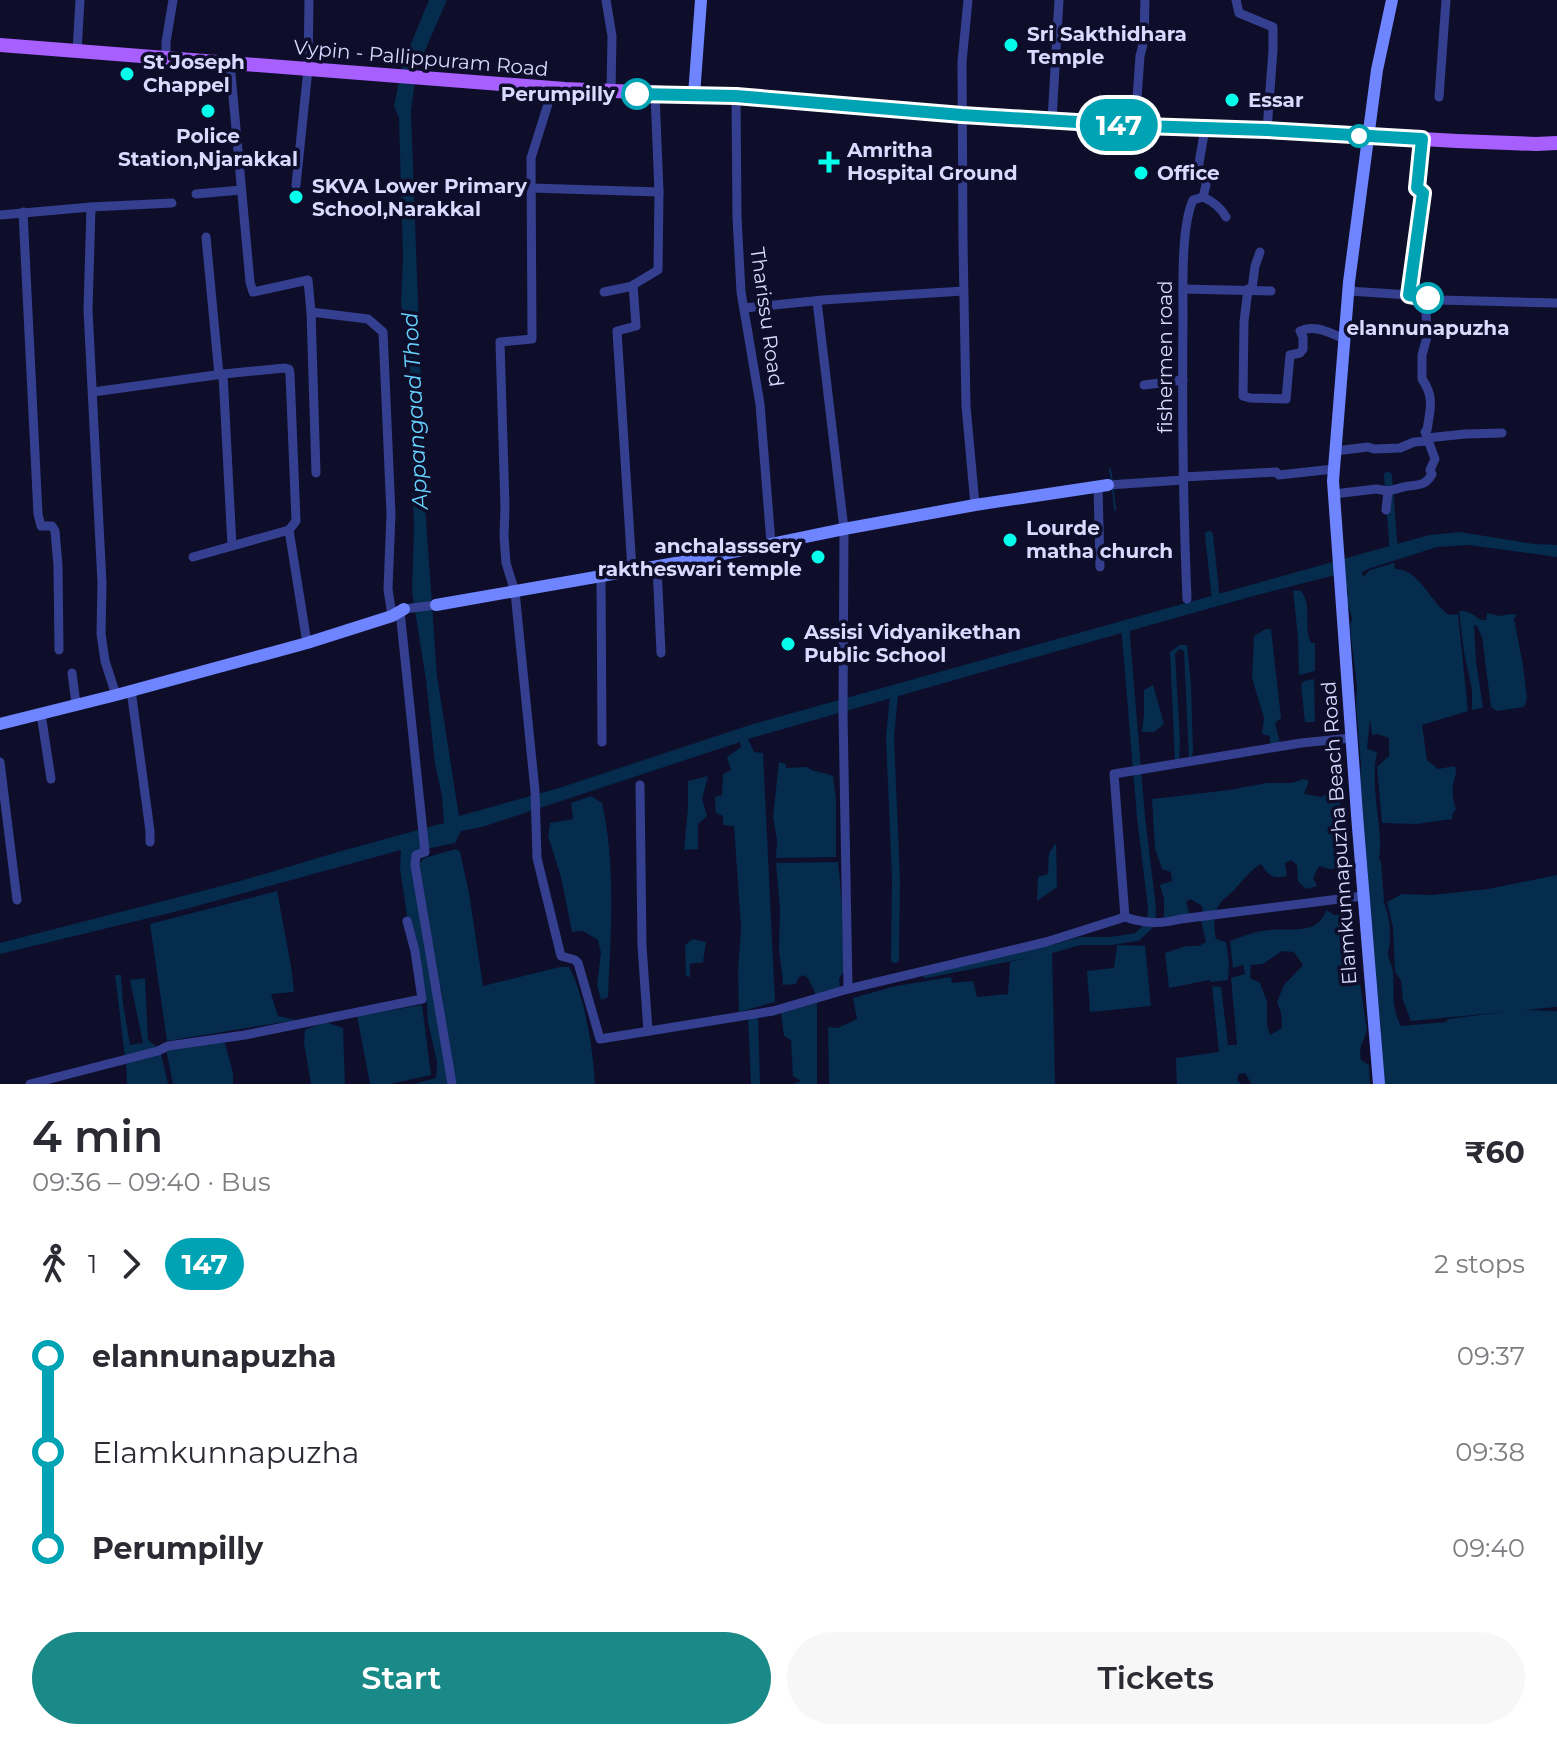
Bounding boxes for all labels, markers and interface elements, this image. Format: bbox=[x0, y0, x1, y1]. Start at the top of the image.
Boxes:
place label: Sri Sakthidhara Temple bbox=[1027, 22, 1187, 69]
street label: Vypin - Pallippuram Road bbox=[293, 35, 549, 81]
marker: Sri Sakthidhara Temple bbox=[1002, 36, 1020, 54]
place label: St Joseph Chappel bbox=[143, 50, 245, 97]
marker: St Joseph Chappel bbox=[118, 65, 136, 83]
marker: Perumpilly bbox=[622, 79, 652, 109]
place label: Perumpilly bbox=[501, 82, 616, 106]
place label: Essar bbox=[1248, 88, 1304, 112]
marker: Essar bbox=[1223, 91, 1241, 109]
line badge: 147 bbox=[1073, 99, 1165, 151]
marker: Police Station,Njarakkal bbox=[199, 102, 217, 120]
text: 147 bbox=[1096, 108, 1142, 142]
place label: Police Station,Njarakkal bbox=[118, 124, 298, 171]
unlabelled marker bbox=[1348, 125, 1370, 147]
place label: Amritha Hospital Ground bbox=[846, 138, 1018, 185]
marker: Amritha Hospital Ground bbox=[818, 151, 840, 173]
place label: Office bbox=[1157, 161, 1220, 185]
marker: Office bbox=[1132, 164, 1150, 182]
place label: SKVA Lower Primary School,Narakkal bbox=[312, 174, 528, 221]
marker: SKVA Lower Primary School,Narakkal bbox=[287, 188, 305, 206]
street label: Tharissu Road bbox=[745, 246, 789, 388]
street label: fishermen road bbox=[1153, 280, 1177, 434]
marker: elannunapuzha bbox=[1413, 283, 1443, 313]
water label: Appangaad Thod bbox=[396, 312, 434, 512]
place label: elannunapuzha bbox=[1346, 316, 1510, 340]
place label: Lourde matha church bbox=[1026, 516, 1173, 563]
marker: Lourde matha church bbox=[1001, 531, 1019, 549]
place label: anchalasssery raktheswari temple bbox=[598, 534, 803, 581]
marker: anchalasssery raktheswari temple bbox=[809, 548, 827, 566]
place label: Assisi Vidyanikethan Public School bbox=[803, 620, 1021, 667]
marker: Assisi Vidyanikethan Public School bbox=[779, 635, 797, 653]
street label: Elamkunnapuzha Beach Road bbox=[1316, 680, 1362, 986]
text: 4 min bbox=[32, 1109, 163, 1163]
text: ₹60 bbox=[1464, 1134, 1525, 1171]
text: 09:36 – 09:40 · Bus bbox=[32, 1166, 271, 1198]
icon: walk bbox=[32, 1242, 76, 1286]
icon: forward bbox=[109, 1242, 153, 1286]
text: 147 bbox=[181, 1247, 228, 1281]
text: 1 bbox=[88, 1248, 97, 1280]
text: 2 stops bbox=[1434, 1248, 1525, 1280]
text: elannunapuzha bbox=[92, 1338, 337, 1375]
text: 09:37 bbox=[1457, 1340, 1525, 1372]
text: Elamkunnapuzha bbox=[92, 1434, 360, 1471]
text: 09:38 bbox=[1455, 1436, 1525, 1468]
text: Perumpilly bbox=[92, 1530, 263, 1567]
text: 09:40 bbox=[1452, 1532, 1525, 1564]
button: Start bbox=[32, 1632, 771, 1724]
button: Tickets bbox=[787, 1632, 1525, 1724]

